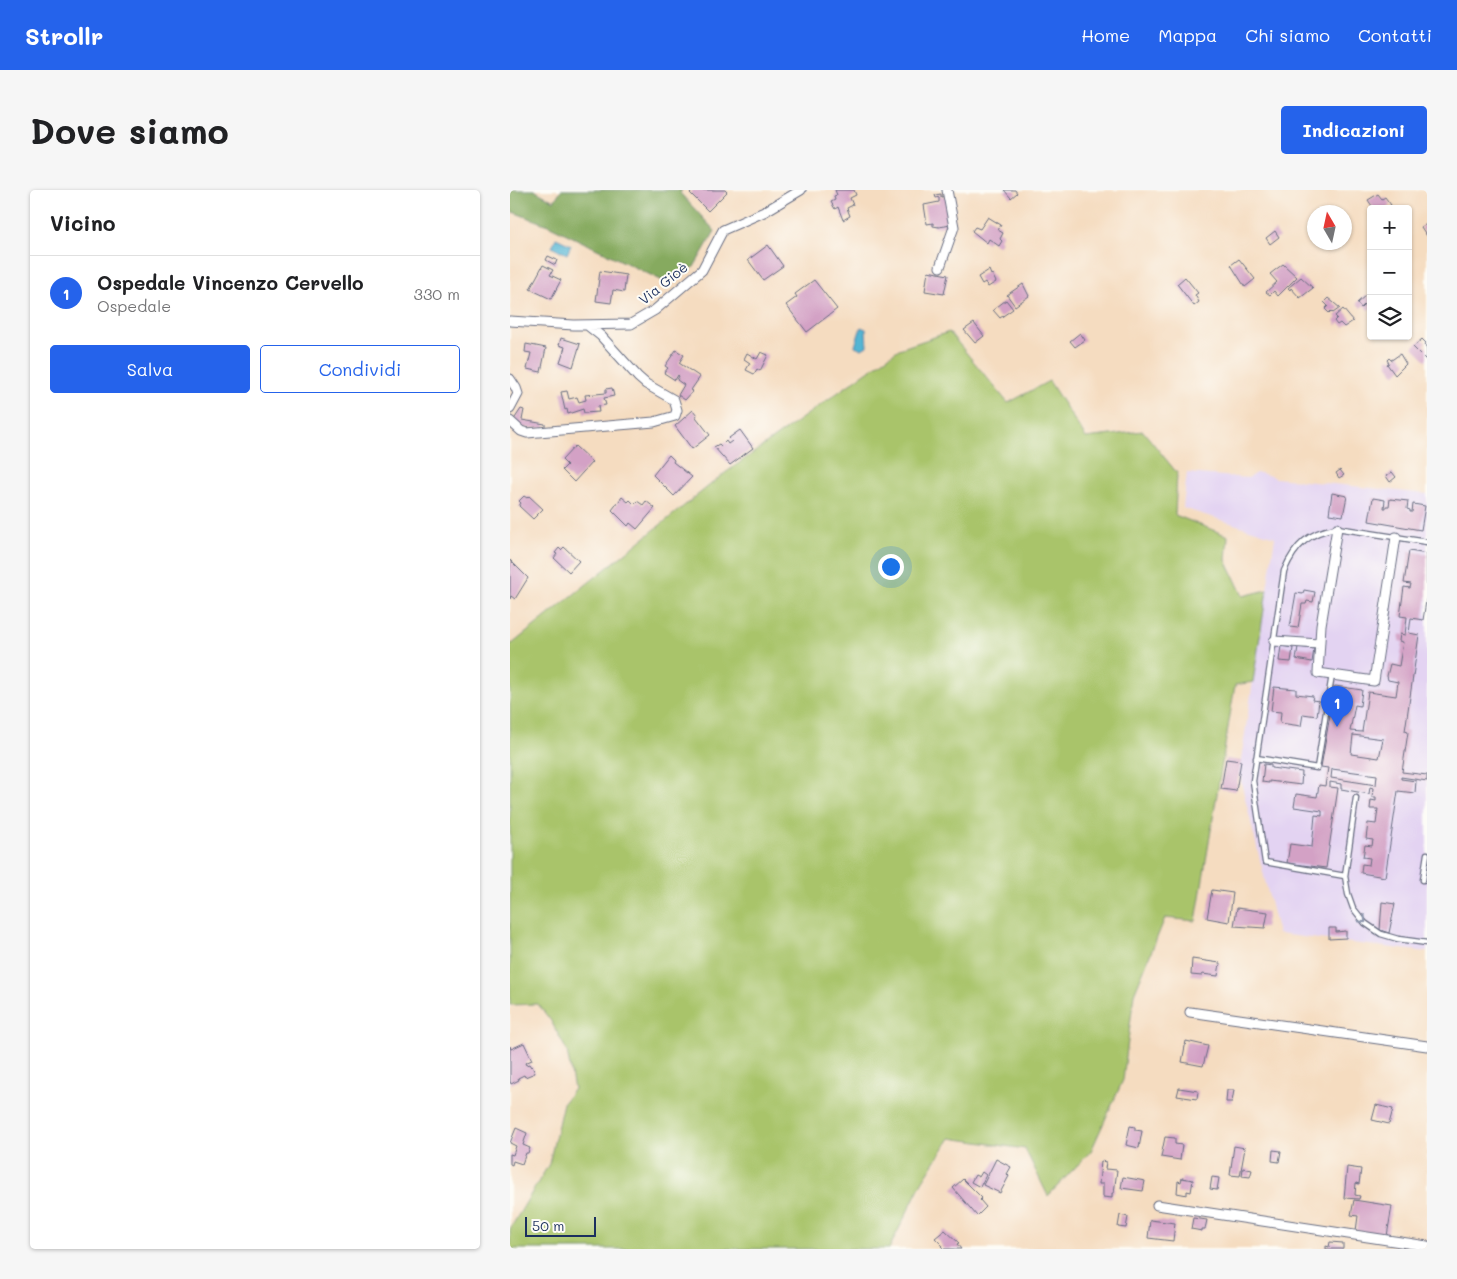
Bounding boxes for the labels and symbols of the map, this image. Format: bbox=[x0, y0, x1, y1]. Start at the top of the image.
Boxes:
north arrow bbox=[1307, 205, 1352, 250]
street label: Via Gioè bbox=[634, 257, 692, 309]
your location bbox=[878, 554, 904, 580]
pin: 1 bbox=[1321, 686, 1353, 727]
one-way arrow bbox=[1358, 914, 1367, 923]
scale bar bbox=[525, 1214, 596, 1237]

